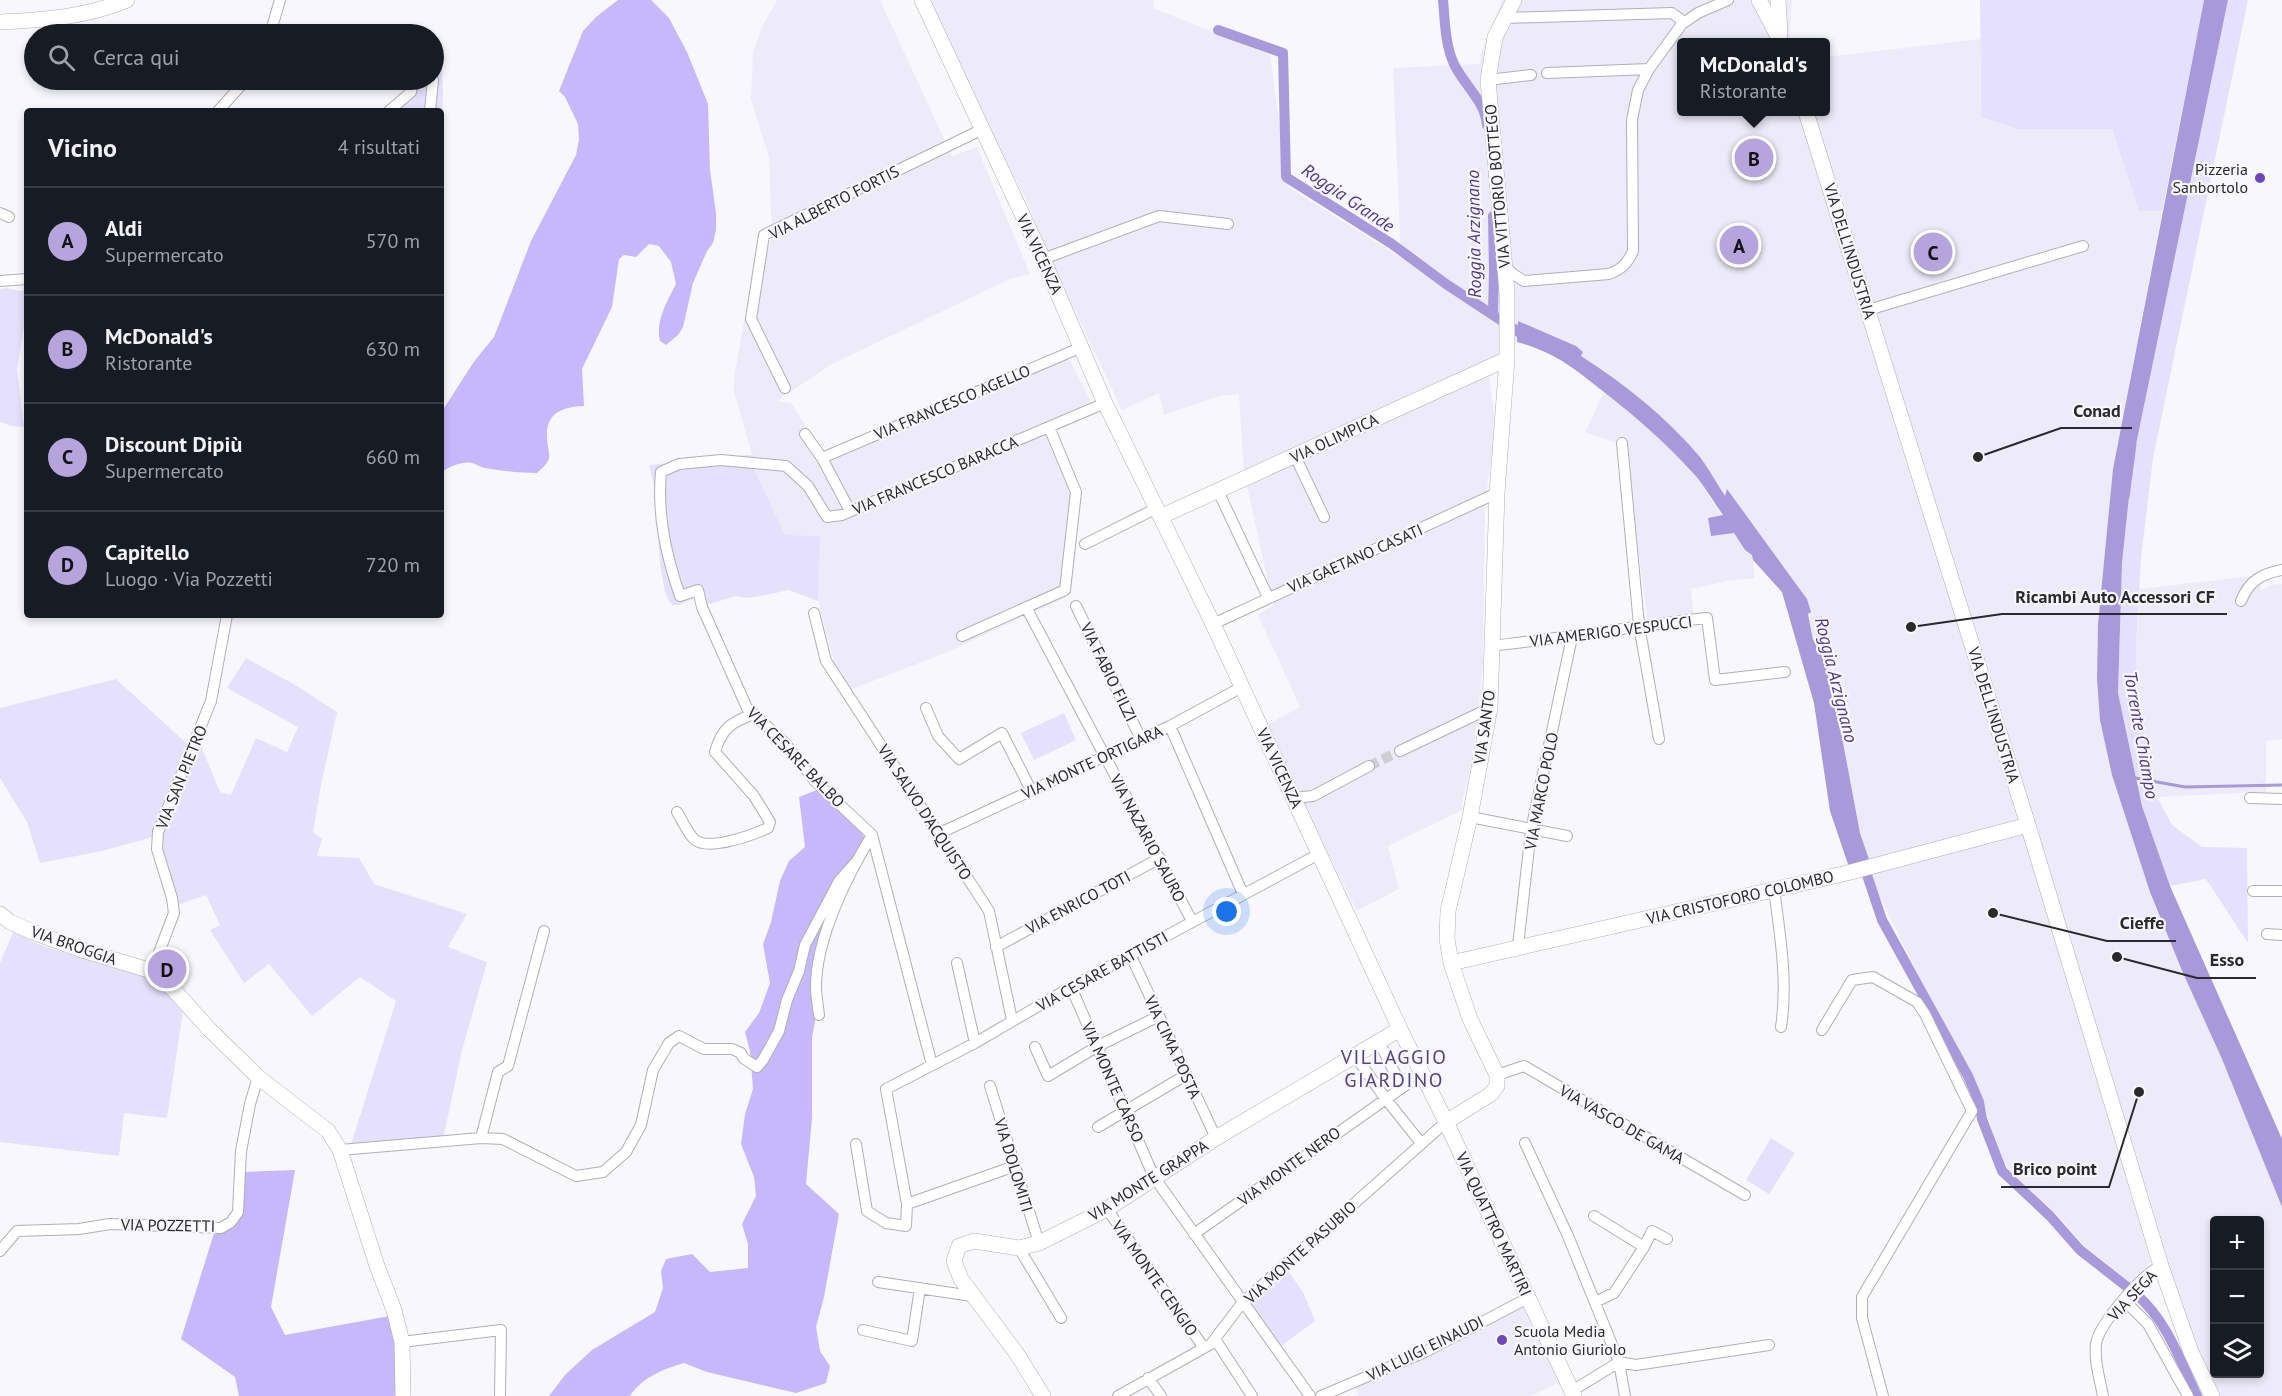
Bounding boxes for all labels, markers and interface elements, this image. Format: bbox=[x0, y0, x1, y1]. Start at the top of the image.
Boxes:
search box bbox=[24, 24, 444, 90]
popup bbox=[1677, 38, 1830, 116]
icon: search bbox=[45, 41, 78, 74]
text: Cerca qui bbox=[93, 43, 180, 71]
text: McDonald's bbox=[1700, 50, 1807, 78]
text: Ristorante bbox=[1700, 78, 1787, 104]
street label: VIA VITTORIO BOTTEGO bbox=[1480, 103, 1514, 270]
text: Vicino bbox=[48, 131, 117, 164]
text: 4 risultati bbox=[338, 134, 420, 160]
pin: B bbox=[1734, 136, 1774, 180]
water label: Roggia Grande bbox=[1298, 158, 1400, 237]
place label: Pizzeria Sanbortolo bbox=[2173, 159, 2248, 197]
street label: VIA ALBERTO FORTIS bbox=[765, 161, 902, 244]
water label: Roggia Arzignano bbox=[1461, 170, 1486, 298]
marker: Pizzeria Sanbortolo bbox=[2253, 171, 2267, 185]
street label: VIA DELL'INDUSTRIA bbox=[1820, 180, 1880, 322]
street label: VIA VICENZA bbox=[1012, 210, 1068, 298]
text: Aldi bbox=[105, 214, 143, 242]
pin: A bbox=[1720, 222, 1758, 268]
text: A bbox=[61, 228, 74, 254]
text: 570 m bbox=[366, 228, 420, 254]
pin: C bbox=[1914, 230, 1952, 274]
text: Supermercato bbox=[105, 242, 224, 268]
text: McDonald's bbox=[105, 322, 213, 350]
text: B bbox=[62, 336, 73, 362]
text: 630 m bbox=[366, 336, 420, 362]
text: Ristorante bbox=[105, 350, 192, 376]
street label: VIA FRANCESCO AGELLO bbox=[870, 360, 1033, 444]
callout: Conad bbox=[2061, 392, 2132, 428]
text: Conad bbox=[2073, 399, 2121, 422]
street label: VIA OLIMPICA bbox=[1286, 409, 1382, 468]
text: Discount Dipiù bbox=[105, 430, 242, 458]
street label: VIA FRANCESCO BARACCA bbox=[848, 431, 1021, 519]
text: C bbox=[62, 444, 73, 470]
text: 660 m bbox=[366, 444, 420, 470]
text: Supermercato bbox=[105, 458, 224, 484]
street label: VIA GAETANO CASATI bbox=[1283, 519, 1426, 597]
text: Capitello bbox=[105, 538, 189, 566]
text: D bbox=[61, 552, 74, 578]
text: 720 m bbox=[366, 552, 420, 578]
text: Luogo · Via Pozzetti bbox=[105, 566, 273, 592]
callout: Ricambi Auto Accessori CF bbox=[2002, 578, 2227, 614]
text: Ricambi Auto Accessori CF bbox=[2015, 585, 2215, 608]
street label: VIA AMERIGO VESPUCCI bbox=[1528, 611, 1693, 651]
water label: Roggia Arzignano bbox=[1810, 615, 1863, 745]
street label: VIA FABIO FILZI bbox=[1076, 618, 1142, 725]
street label: VIA DELL'INDUSTRIA bbox=[1964, 644, 2024, 786]
water label: Torrente Chiampo bbox=[2119, 669, 2164, 801]
street label: VIA SANTO bbox=[1469, 689, 1499, 766]
street label: VIA CESARE BALBO bbox=[742, 702, 849, 811]
street label: VIA MONTE ORTIGARA bbox=[1017, 720, 1166, 804]
street label: VIA SAN PIETRO bbox=[151, 722, 211, 833]
street label: VIA VICENZA bbox=[1252, 724, 1308, 812]
street label: VIA MARCO POLO bbox=[1520, 731, 1562, 852]
street label: VIA SALVO D'ACQUISTO bbox=[873, 740, 976, 884]
street label: VIA NAZARIO SAURO bbox=[1105, 770, 1190, 905]
street label: VIA ENRICO TOTI bbox=[1021, 866, 1134, 938]
street label: VIA CRISTOFORO COLOMBO bbox=[1643, 866, 1836, 929]
your location bbox=[1212, 897, 1241, 926]
callout: Cieffe bbox=[2107, 905, 2176, 941]
text: Cieffe bbox=[2120, 911, 2164, 934]
street label: VIA BROGGIA bbox=[28, 921, 120, 969]
street label: VIA CESARE BATTISTI bbox=[1032, 927, 1171, 1016]
callout: Esso bbox=[2197, 942, 2256, 978]
pin: D bbox=[148, 946, 186, 992]
text: Esso bbox=[2210, 948, 2244, 971]
street label: VIA CIMA POSTA bbox=[1140, 991, 1206, 1102]
street label: VIA MONTE CARSO bbox=[1077, 1018, 1149, 1145]
district label: VILLAGGIO GIARDINO bbox=[1340, 1044, 1447, 1093]
street label: VIA VASCO DE GAMA bbox=[1555, 1080, 1689, 1168]
street label: VIA DOLOMITI bbox=[990, 1115, 1038, 1214]
street label: VIA MONTE NERO bbox=[1233, 1122, 1344, 1211]
street label: VIA MONTE GRAPPA bbox=[1084, 1135, 1212, 1225]
street label: VIA QUATTRO MARTIRI bbox=[1451, 1148, 1536, 1299]
callout: Brico point bbox=[2001, 1151, 2109, 1187]
text: Brico point bbox=[2013, 1157, 2098, 1180]
street label: VIA MONTE PASUBIO bbox=[1239, 1196, 1360, 1308]
street label: VIA POZZETTI bbox=[120, 1214, 215, 1236]
street label: VIA MONTE CENGIO bbox=[1107, 1215, 1202, 1340]
map controls bbox=[2210, 1216, 2264, 1378]
button: + bbox=[2210, 1216, 2264, 1270]
street label: VIA SEGA bbox=[2103, 1265, 2161, 1326]
button: − bbox=[2210, 1270, 2264, 1324]
street label: VIA LUIGI EINAUDI bbox=[1362, 1311, 1487, 1385]
place label: Scuola Media Antonio Giuriolo bbox=[1514, 1321, 1626, 1359]
button: layers bbox=[2210, 1324, 2264, 1378]
marker: Scuola Media Antonio Giuriolo bbox=[1495, 1333, 1509, 1347]

